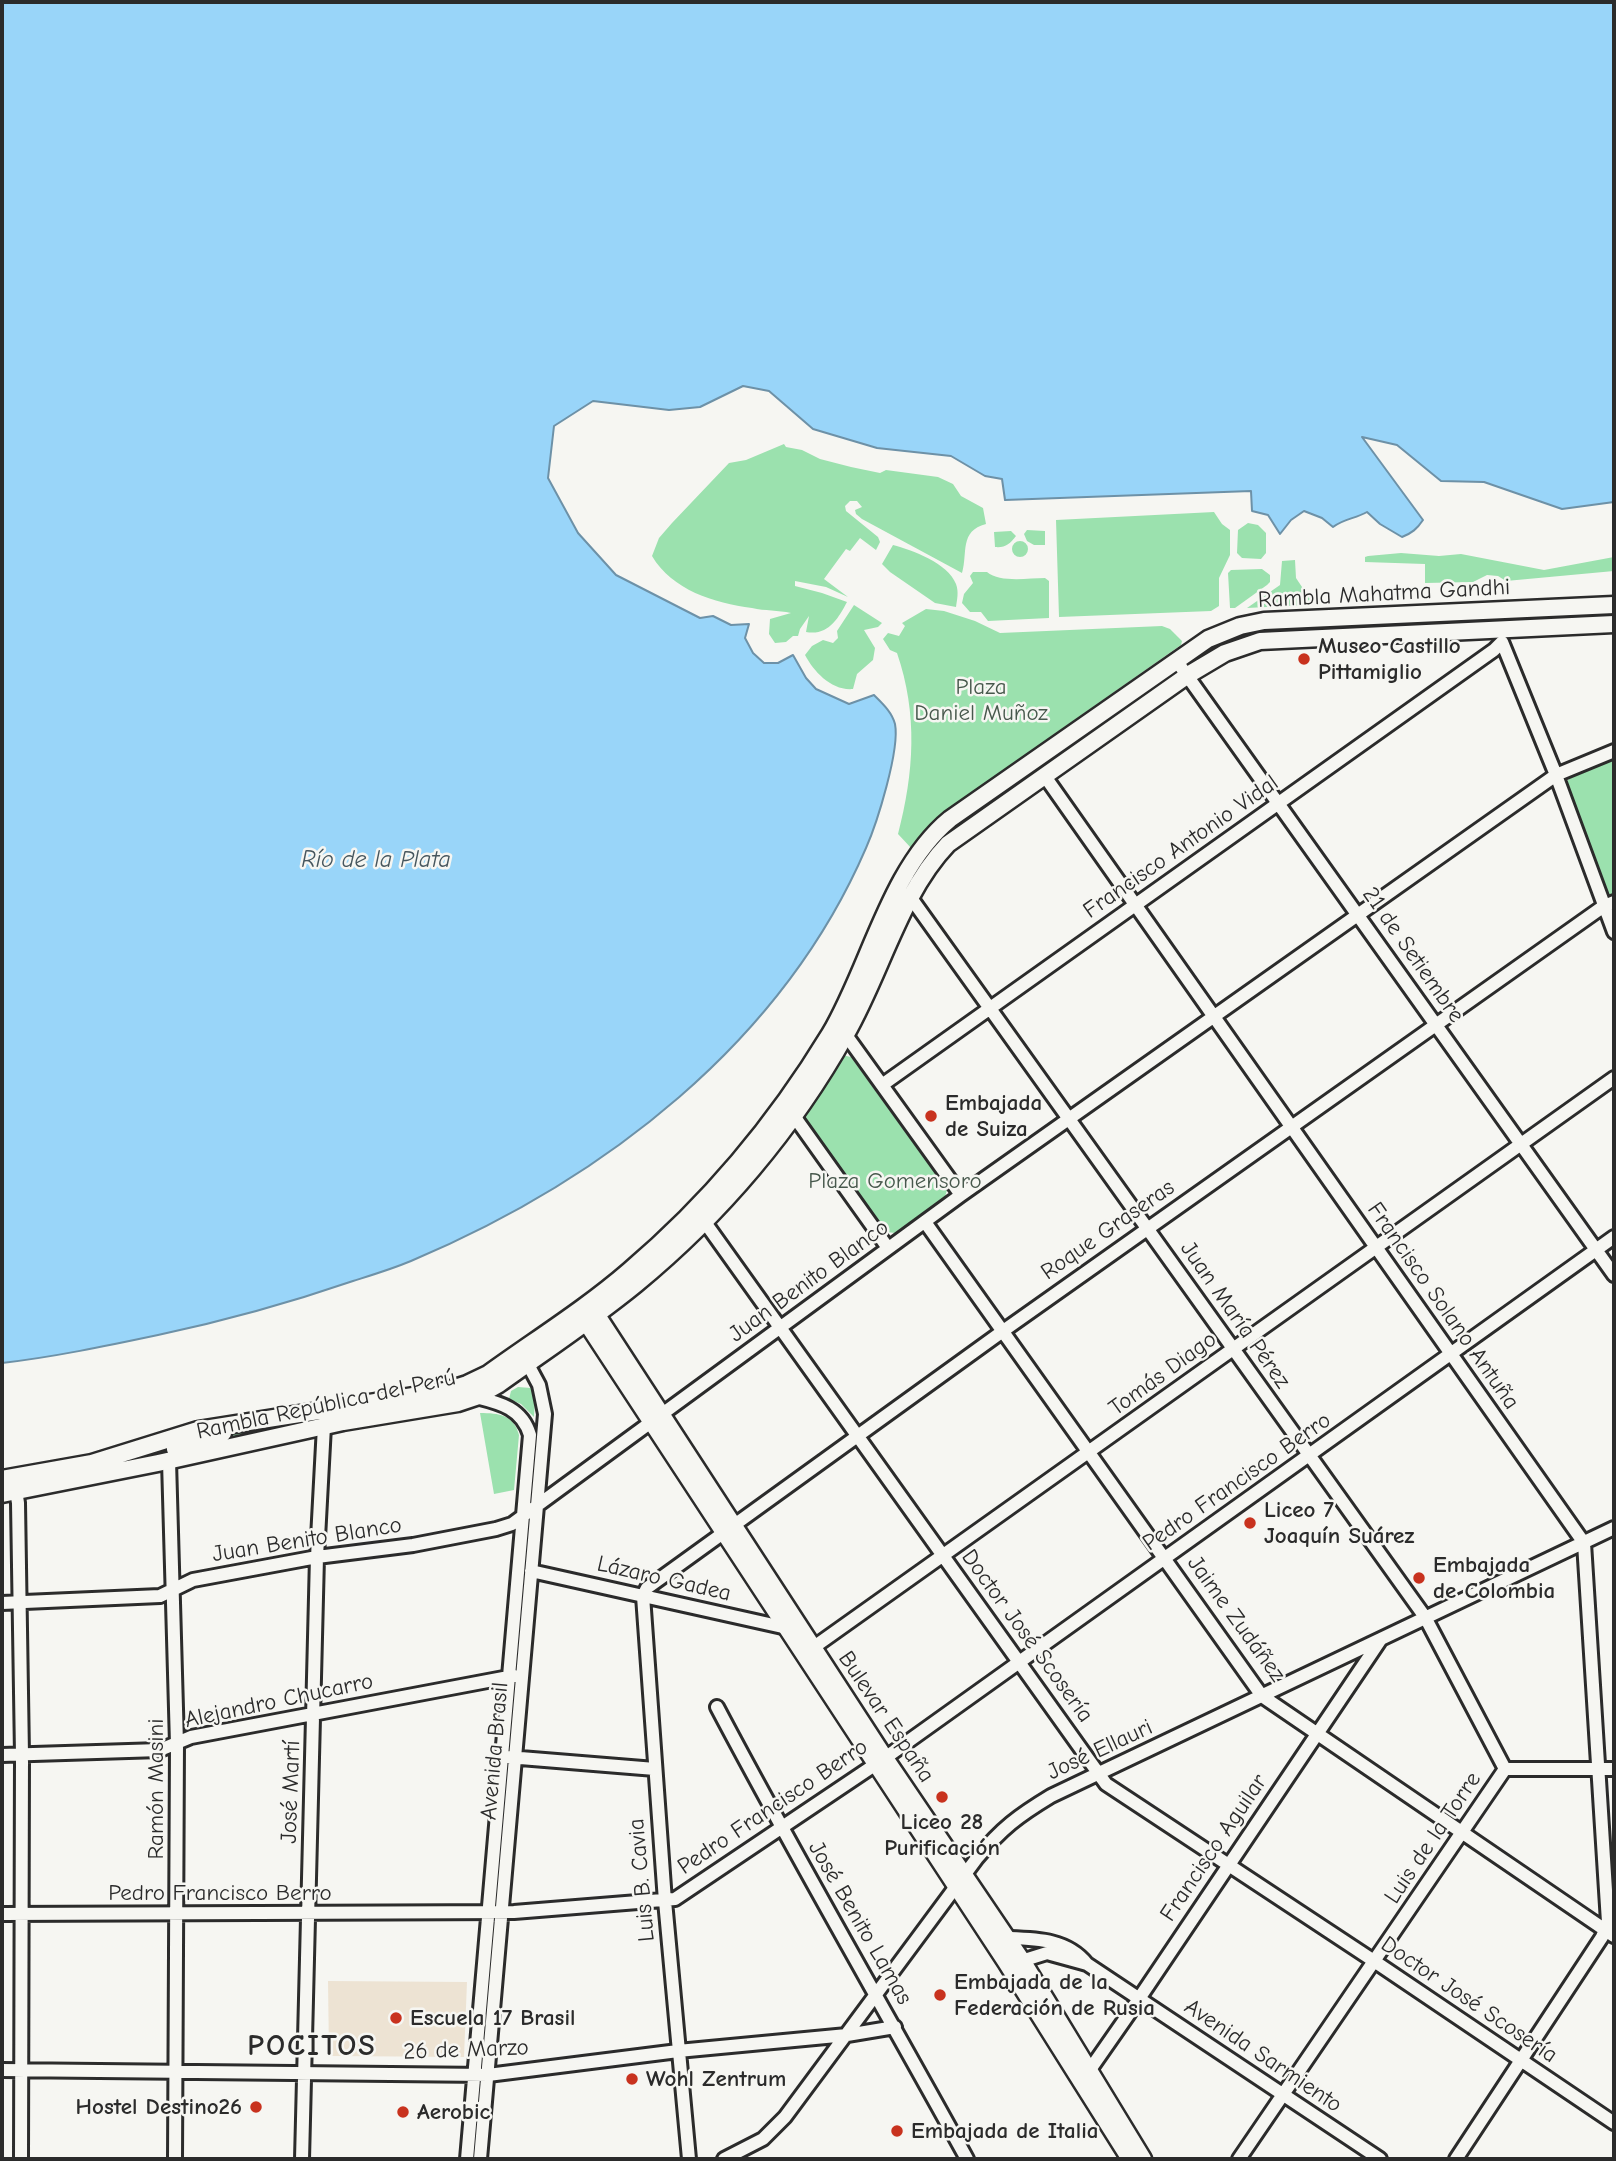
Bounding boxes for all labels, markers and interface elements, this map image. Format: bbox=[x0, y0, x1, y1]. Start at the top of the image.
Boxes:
street label: Rambla Mahatma Gandhi bbox=[1257, 574, 1511, 614]
place label: Museo Castillo Pittamiglio bbox=[1318, 632, 1461, 686]
marker: Museo Castillo Pittamiglio bbox=[1296, 651, 1312, 667]
park label: Plaza Daniel Muñoz bbox=[914, 673, 1048, 727]
street label: Francisco Antonio Vidal bbox=[1078, 769, 1284, 925]
water label: Río de la Plata bbox=[301, 846, 451, 874]
street label: 21 de Setiembre bbox=[1356, 882, 1470, 1028]
place label: Embajada de Suiza bbox=[945, 1089, 1042, 1143]
marker: Embajada de Suiza bbox=[923, 1108, 939, 1124]
park label: Plaza Gomensoro bbox=[808, 1167, 982, 1195]
street label: Roque Graseras bbox=[1036, 1174, 1180, 1286]
street label: Francisco Solano Antuña bbox=[1361, 1197, 1525, 1415]
street label: Juan Benito Blanco bbox=[724, 1214, 894, 1348]
street label: Juan María Pérez bbox=[1174, 1236, 1296, 1394]
street label: Tomás Diago bbox=[1104, 1326, 1222, 1422]
street label: Rambla República del Perú bbox=[194, 1364, 458, 1446]
street label: Pedro Francisco Berro bbox=[1138, 1407, 1336, 1557]
place label: Liceo 7 Joaquín Suárez bbox=[1264, 1496, 1414, 1550]
street label: Juan Benito Blanco bbox=[210, 1511, 404, 1569]
marker: Liceo 7 Joaquín Suárez bbox=[1242, 1515, 1258, 1531]
street label: Doctor José Scosería bbox=[955, 1544, 1099, 1728]
street label: Lázaro Gadea bbox=[594, 1550, 734, 1608]
street label: Jaime Zudáñez bbox=[1181, 1551, 1291, 1687]
place label: Embajada de Colombia bbox=[1433, 1551, 1555, 1605]
marker: Embajada de Colombia bbox=[1411, 1570, 1427, 1586]
street label: Bulevar España bbox=[832, 1646, 940, 1788]
street label: Alejandro Chucarro bbox=[182, 1668, 376, 1734]
street label: Avenida Brasil bbox=[475, 1681, 515, 1821]
street label: José Ellauri bbox=[1043, 1714, 1157, 1786]
street label: Ramón Masini bbox=[142, 1719, 170, 1859]
street label: Pedro Francisco Berro bbox=[673, 1733, 873, 1881]
street label: José Martí bbox=[275, 1740, 307, 1844]
street label: Luis de la Torre bbox=[1379, 1767, 1487, 1909]
street label: Francisco Aguilar bbox=[1155, 1769, 1273, 1927]
marker: Liceo 28 Purificación bbox=[934, 1789, 950, 1805]
place label: Liceo 28 Purificación bbox=[884, 1808, 1000, 1862]
street label: Luis B. Cavia bbox=[623, 1817, 661, 1943]
street label: José Benito Lamas bbox=[802, 1836, 918, 2010]
street label: Pedro Francisco Berro bbox=[108, 1879, 332, 1907]
street label: Doctor José Scosería bbox=[1376, 1931, 1562, 2069]
place label: Embajada de la Federación de Rusia bbox=[954, 1968, 1155, 2022]
marker: Embajada de la Federación de Rusia bbox=[932, 1987, 948, 2003]
street label: Avenida Sarmiento bbox=[1179, 1993, 1347, 2119]
place label: Escuela 17 Brasil bbox=[410, 2004, 575, 2032]
marker: Escuela 17 Brasil bbox=[388, 2010, 404, 2026]
district label: POCITOS bbox=[248, 2029, 376, 2065]
street label: 26 de Marzo bbox=[403, 2034, 529, 2066]
place label: Wohl Zentrum bbox=[646, 2065, 786, 2093]
marker: Wohl Zentrum bbox=[624, 2071, 640, 2087]
place label: Hostel Destino26 bbox=[76, 2093, 242, 2121]
place label: Aerobic bbox=[417, 2098, 490, 2126]
marker: Hostel Destino26 bbox=[248, 2099, 264, 2115]
marker: Aerobic bbox=[395, 2104, 411, 2120]
place label: Embajada de Italia bbox=[911, 2117, 1098, 2145]
marker: Embajada de Italia bbox=[889, 2123, 905, 2139]

